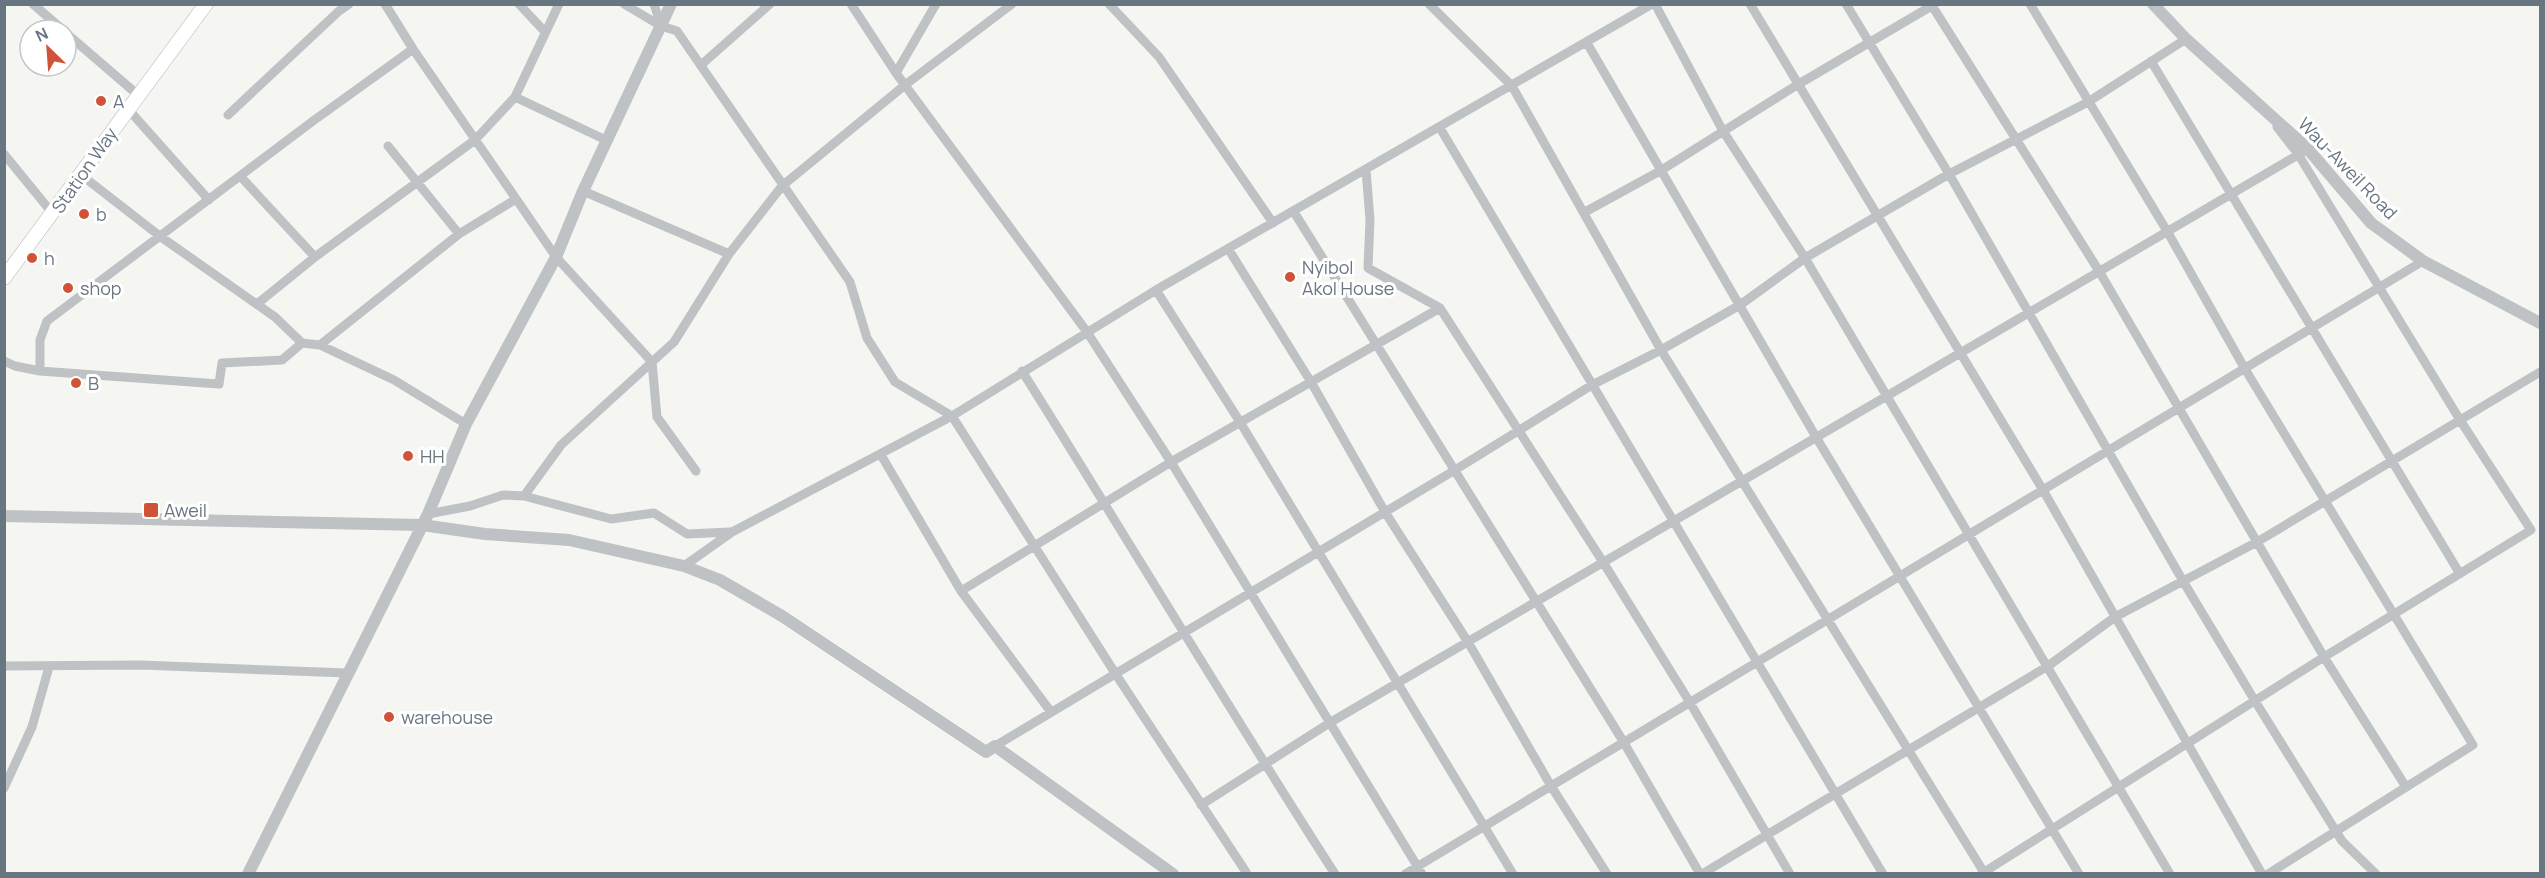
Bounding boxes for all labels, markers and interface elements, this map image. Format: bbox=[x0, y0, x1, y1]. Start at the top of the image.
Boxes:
north arrow bbox=[18, 18, 78, 78]
text: N bbox=[32, 22, 52, 47]
place label: A bbox=[113, 89, 125, 113]
marker: A bbox=[94, 94, 108, 108]
street label: Wau-Aweil Road bbox=[2293, 112, 2403, 224]
street label: Station Way bbox=[46, 122, 123, 218]
place label: b bbox=[96, 202, 107, 226]
marker: b bbox=[77, 207, 91, 221]
place label: h bbox=[44, 246, 55, 270]
marker: h bbox=[25, 251, 39, 265]
place label: Nyibol Akol House bbox=[1302, 255, 1394, 300]
marker: Nyibol Akol House bbox=[1283, 270, 1297, 284]
place label: shop bbox=[80, 276, 121, 300]
marker: shop bbox=[61, 281, 75, 295]
place label: B bbox=[88, 371, 99, 395]
marker: B bbox=[69, 376, 83, 390]
place label: HH bbox=[420, 444, 445, 468]
marker: HH bbox=[401, 449, 415, 463]
place label: Aweil bbox=[164, 498, 207, 522]
marker: Aweil bbox=[142, 501, 160, 519]
place label: warehouse bbox=[401, 705, 493, 729]
marker: warehouse bbox=[382, 710, 396, 724]

